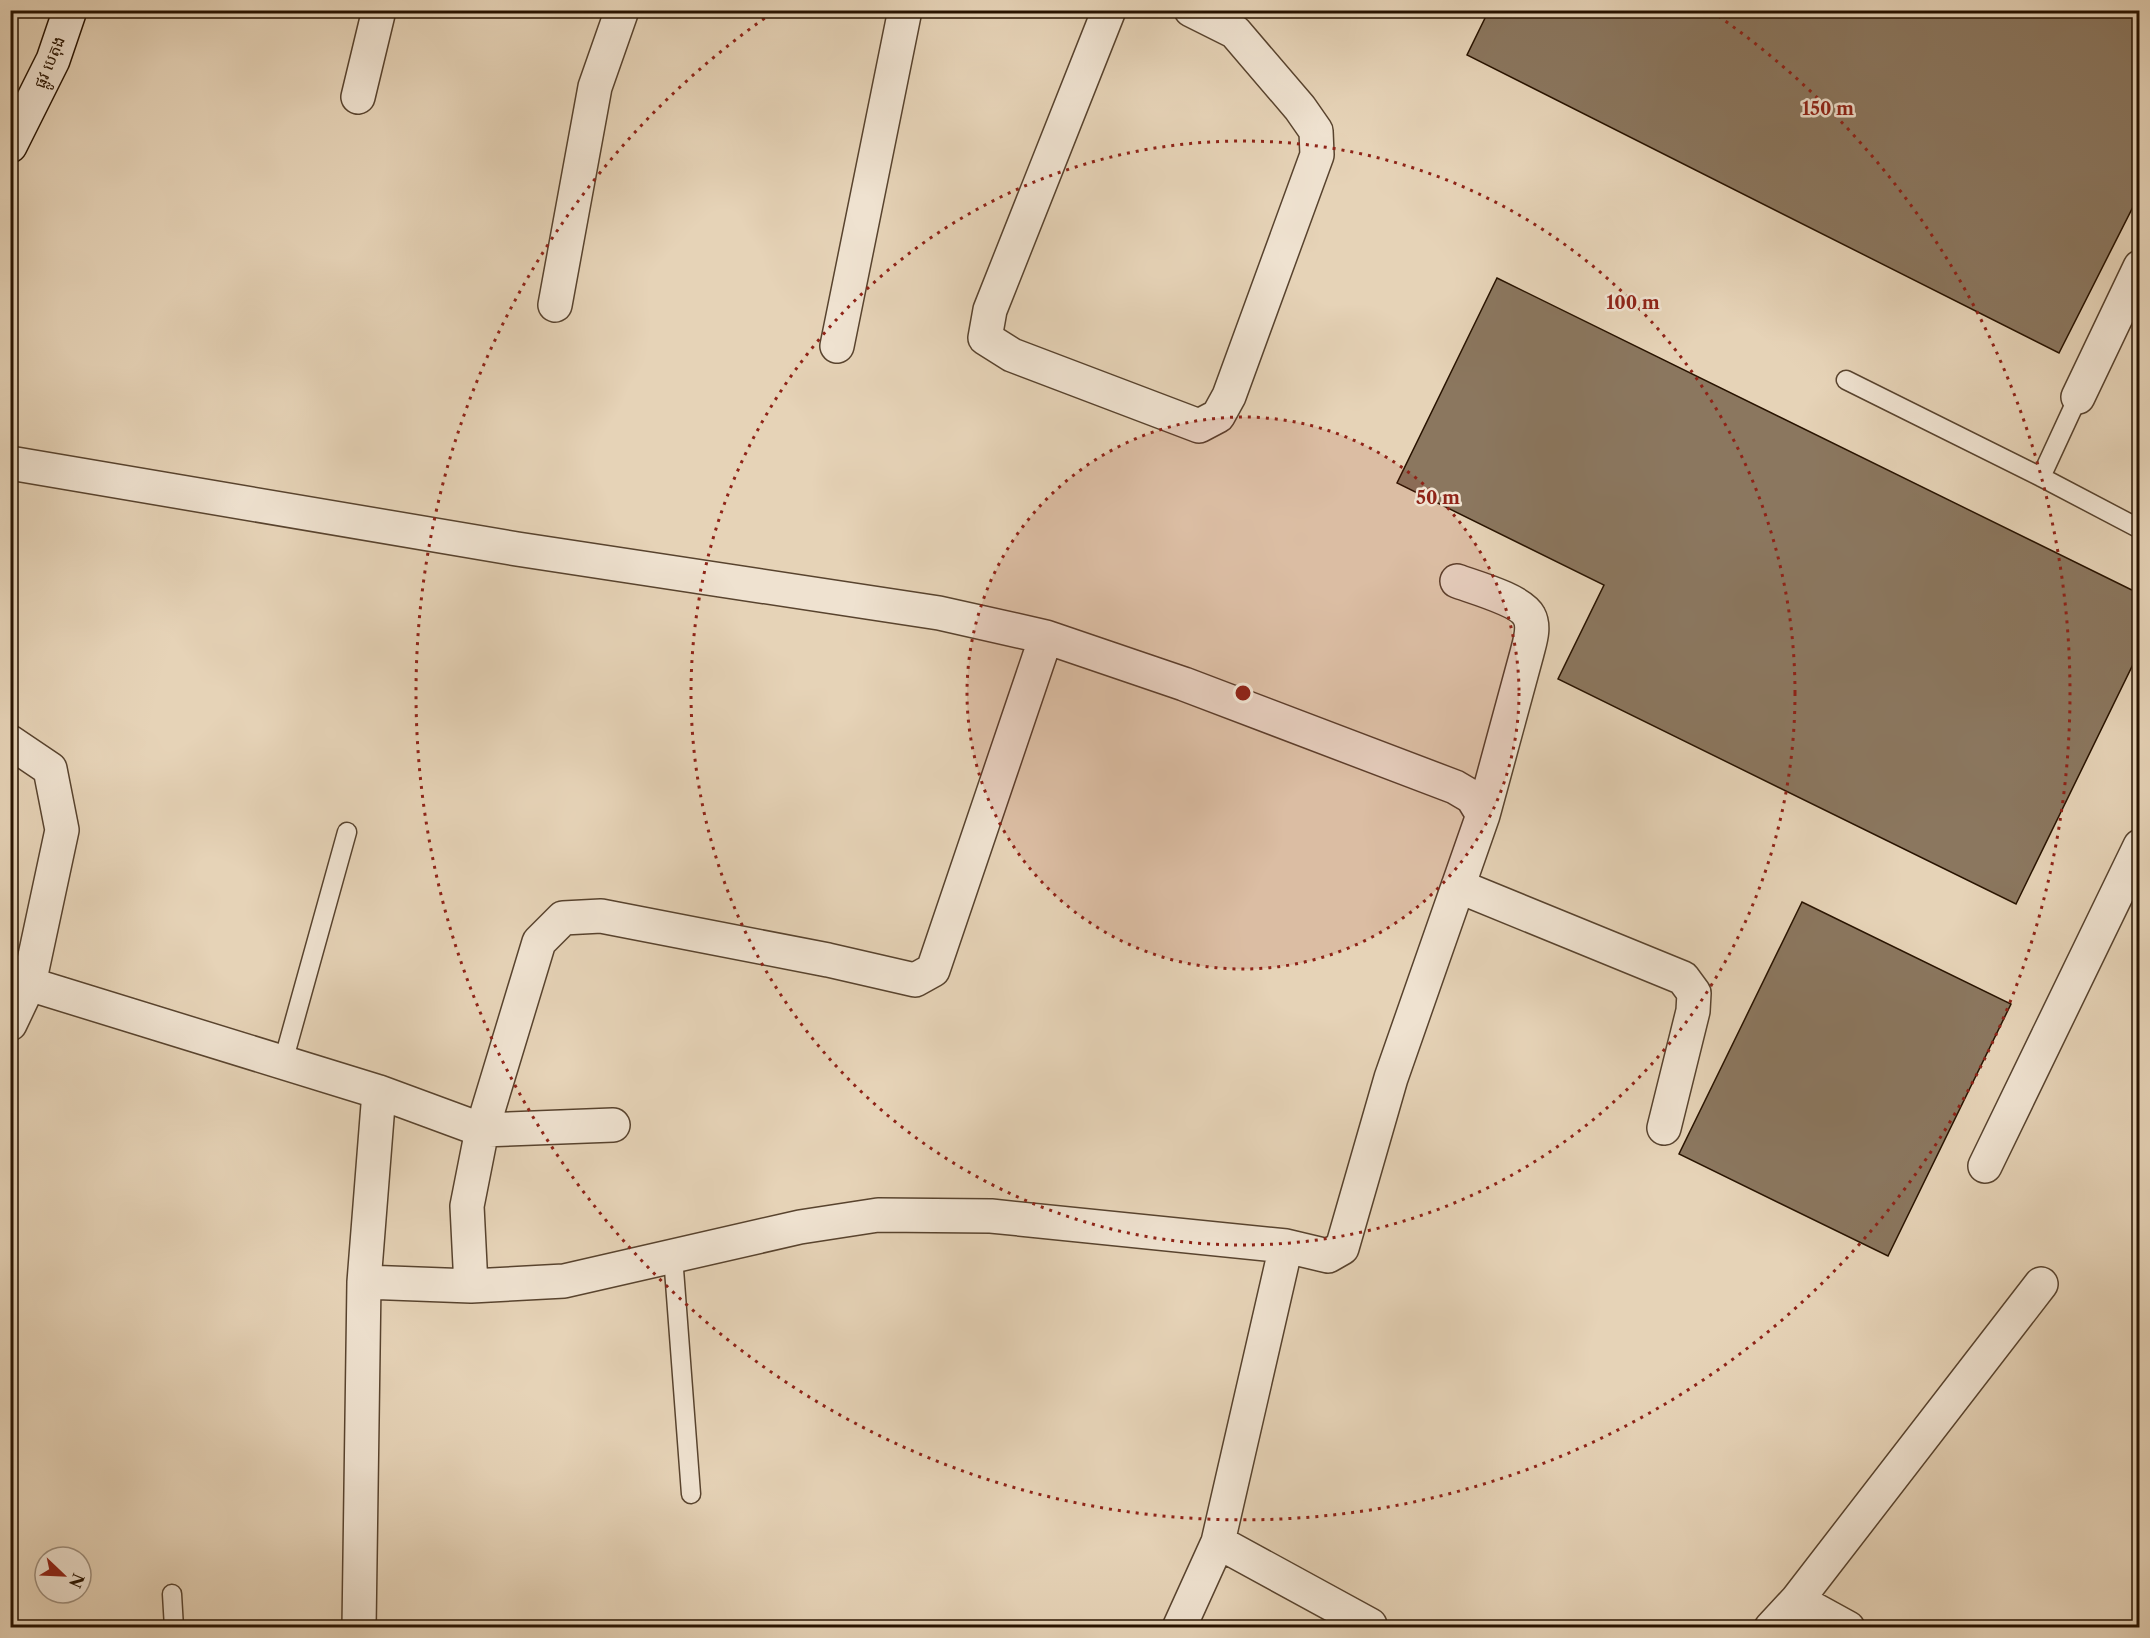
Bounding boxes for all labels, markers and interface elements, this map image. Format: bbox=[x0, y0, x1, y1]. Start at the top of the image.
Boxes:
street label: ផ្លូវ បេតុង bbox=[29, 33, 73, 93]
text: 150 m bbox=[1802, 98, 1854, 120]
text: 100 m bbox=[1606, 292, 1660, 314]
text: 50 m bbox=[1416, 487, 1460, 509]
centre of rings bbox=[1233, 683, 1253, 703]
north arrow bbox=[33, 1545, 93, 1605]
text: N bbox=[65, 1571, 89, 1591]

